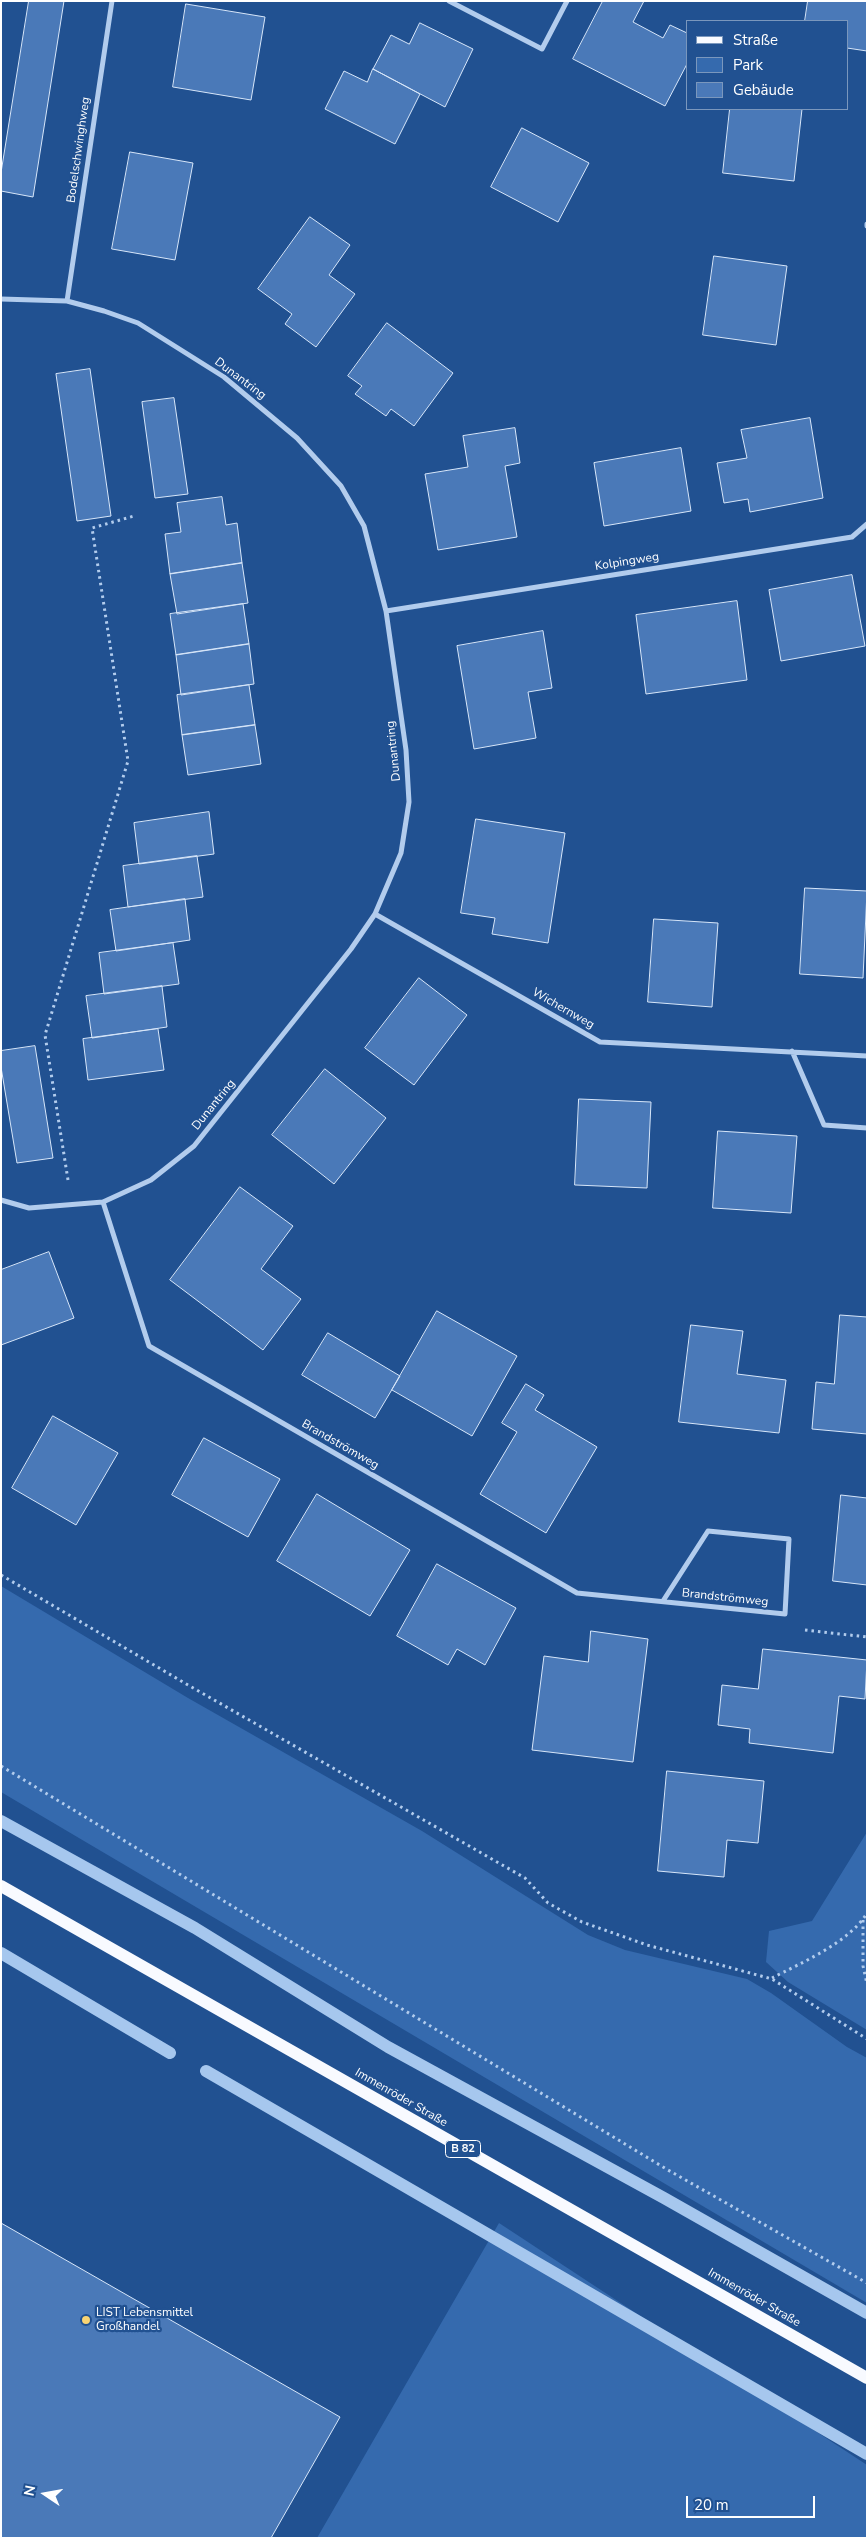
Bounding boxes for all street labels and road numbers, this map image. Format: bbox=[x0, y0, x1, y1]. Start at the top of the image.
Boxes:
street label: Bodelschwinghweg bbox=[64, 96, 94, 204]
street label: Dunantring bbox=[211, 355, 269, 403]
street label: Kolpingweg bbox=[594, 550, 660, 574]
street label: Dunantring bbox=[384, 720, 404, 782]
street label: Wichernweg bbox=[529, 985, 597, 1033]
street label: Dunantring bbox=[189, 1077, 239, 1133]
street label: Brandströmweg bbox=[299, 1417, 381, 1473]
street label: Brandströmweg bbox=[681, 1586, 769, 1610]
street label: Immenröder Straße bbox=[352, 2066, 450, 2130]
road number: B 82 bbox=[446, 2140, 480, 2158]
street label: Immenröder Straße bbox=[705, 2266, 803, 2330]

